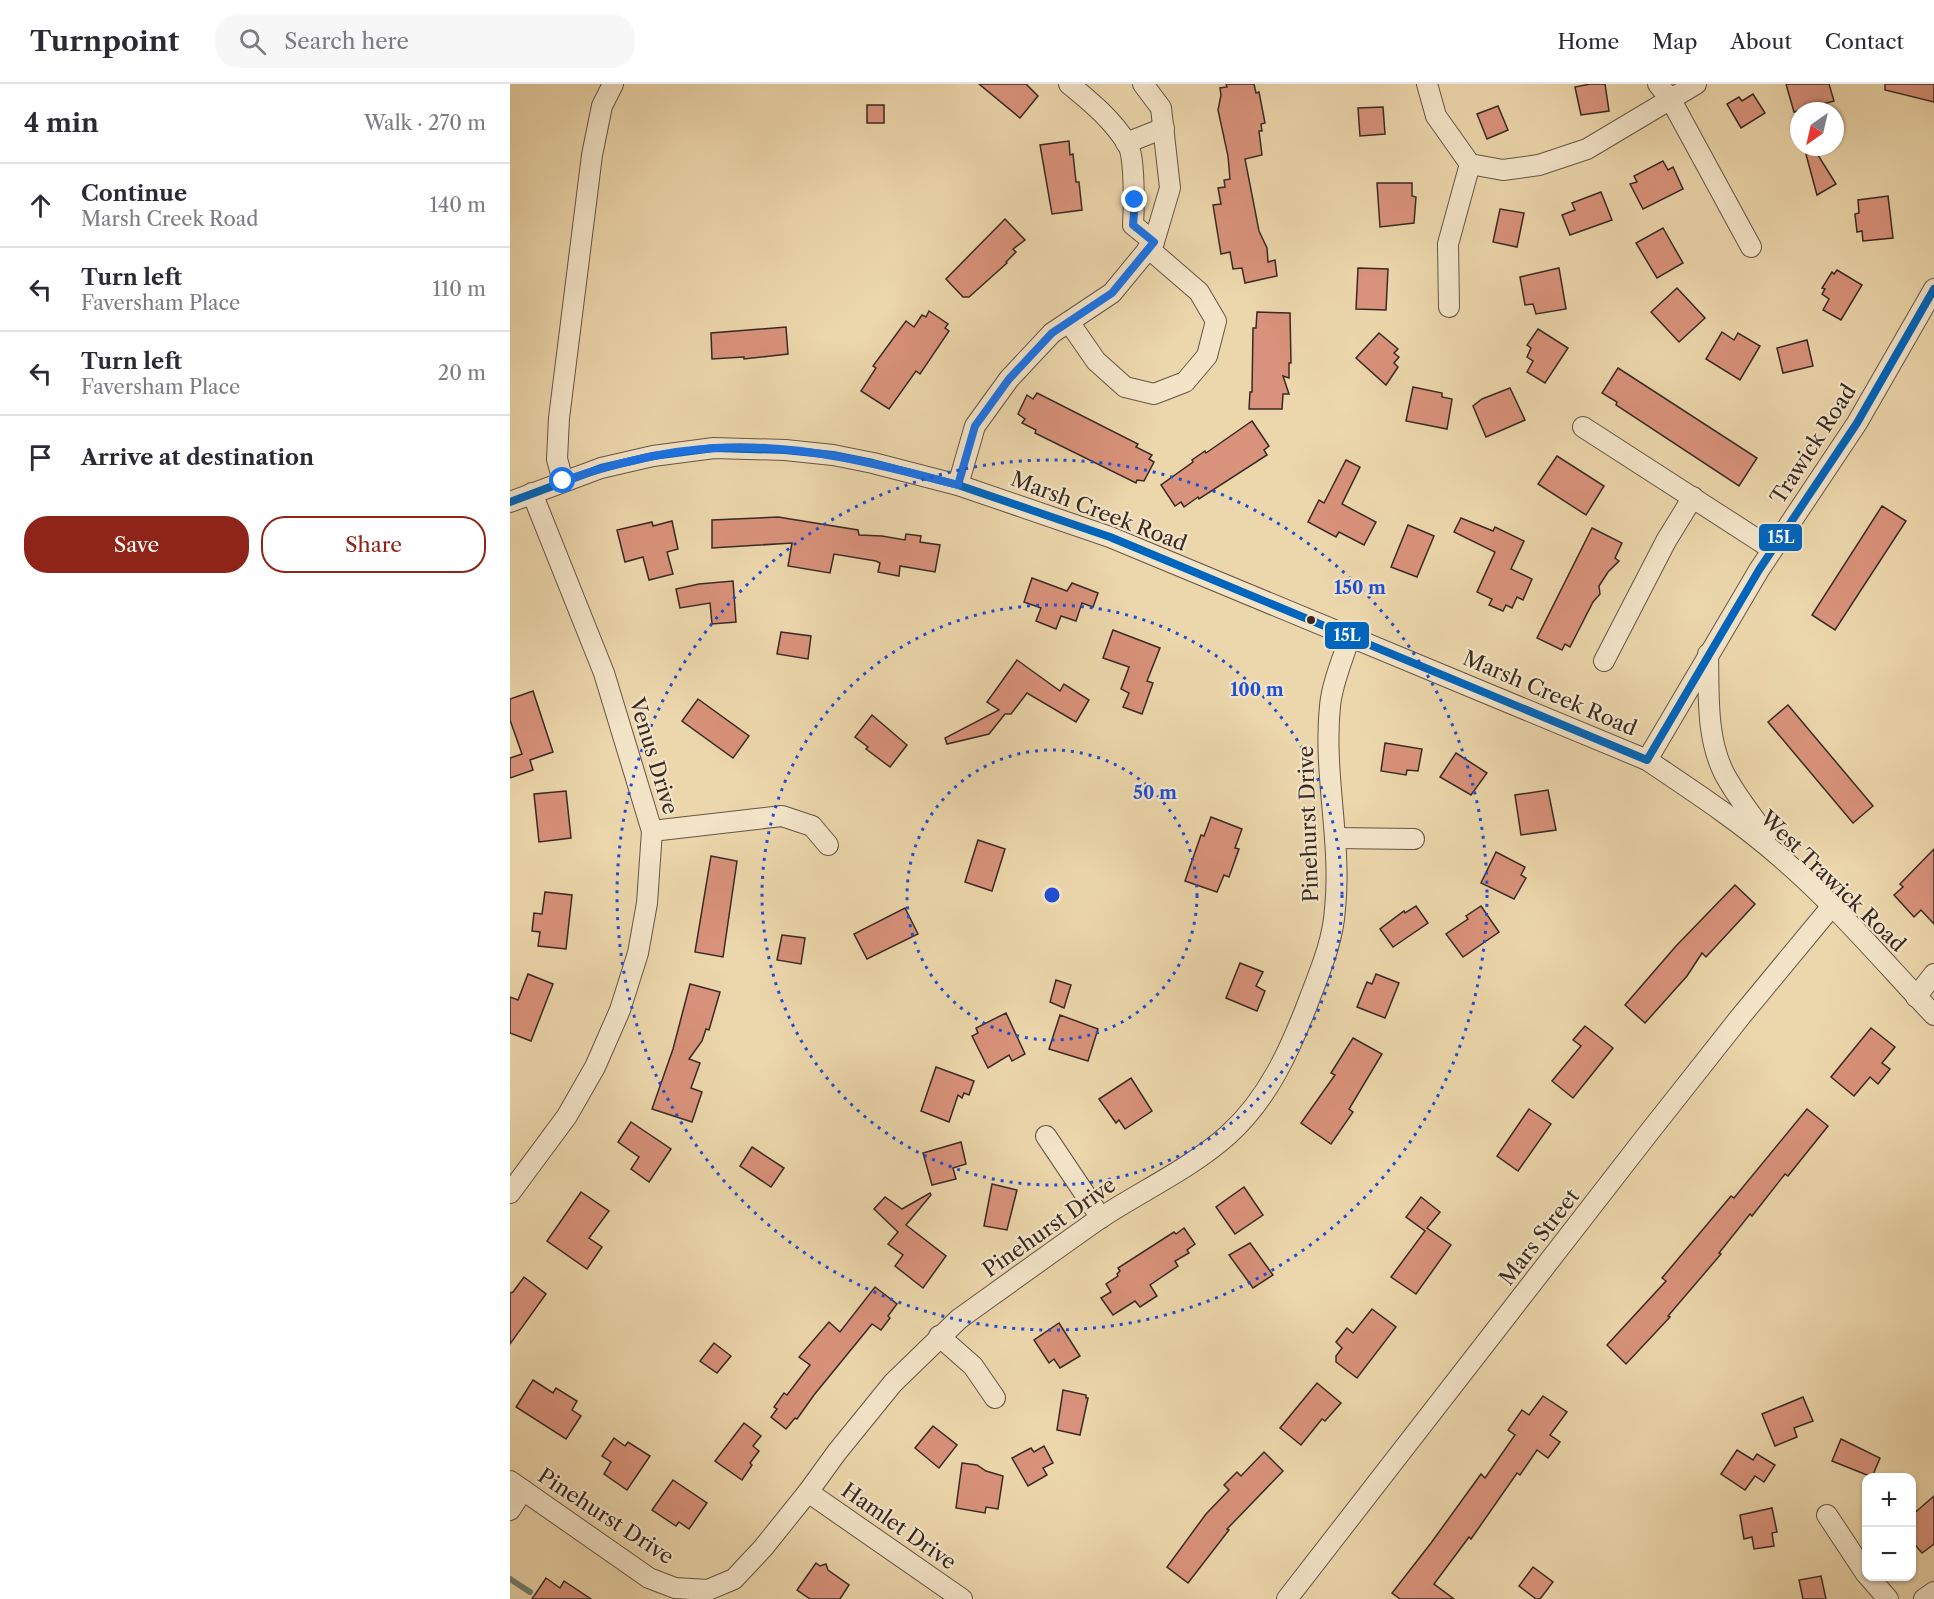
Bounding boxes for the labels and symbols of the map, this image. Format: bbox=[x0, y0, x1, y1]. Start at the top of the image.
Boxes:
north arrow bbox=[1790, 102, 1844, 156]
route end bbox=[1121, 186, 1147, 212]
street label: Trawick Road bbox=[1765, 379, 1861, 509]
street label: Marsh Creek Road bbox=[1008, 466, 1191, 556]
route start bbox=[549, 467, 575, 493]
line badge: 15L bbox=[1758, 523, 1803, 552]
text: 15L bbox=[1767, 527, 1795, 547]
text: 150 m bbox=[1334, 577, 1386, 599]
unlabelled marker bbox=[1305, 614, 1317, 626]
line badge: 15L bbox=[1324, 621, 1370, 650]
text: 15L bbox=[1333, 625, 1361, 645]
street label: Marsh Creek Road bbox=[1459, 645, 1641, 741]
text: 100 m bbox=[1230, 679, 1284, 701]
street label: Venus Drive bbox=[624, 694, 684, 817]
street label: Pinehurst Drive bbox=[1293, 745, 1323, 903]
text: 50 m bbox=[1133, 782, 1177, 804]
street label: West Trawick Road bbox=[1754, 805, 1911, 957]
centre of rings bbox=[1042, 885, 1062, 905]
street label: Pinehurst Drive bbox=[978, 1172, 1120, 1282]
street label: Mars Street bbox=[1494, 1183, 1585, 1290]
street label: Pinehurst Drive bbox=[533, 1463, 679, 1569]
street label: Hamlet Drive bbox=[837, 1477, 961, 1575]

